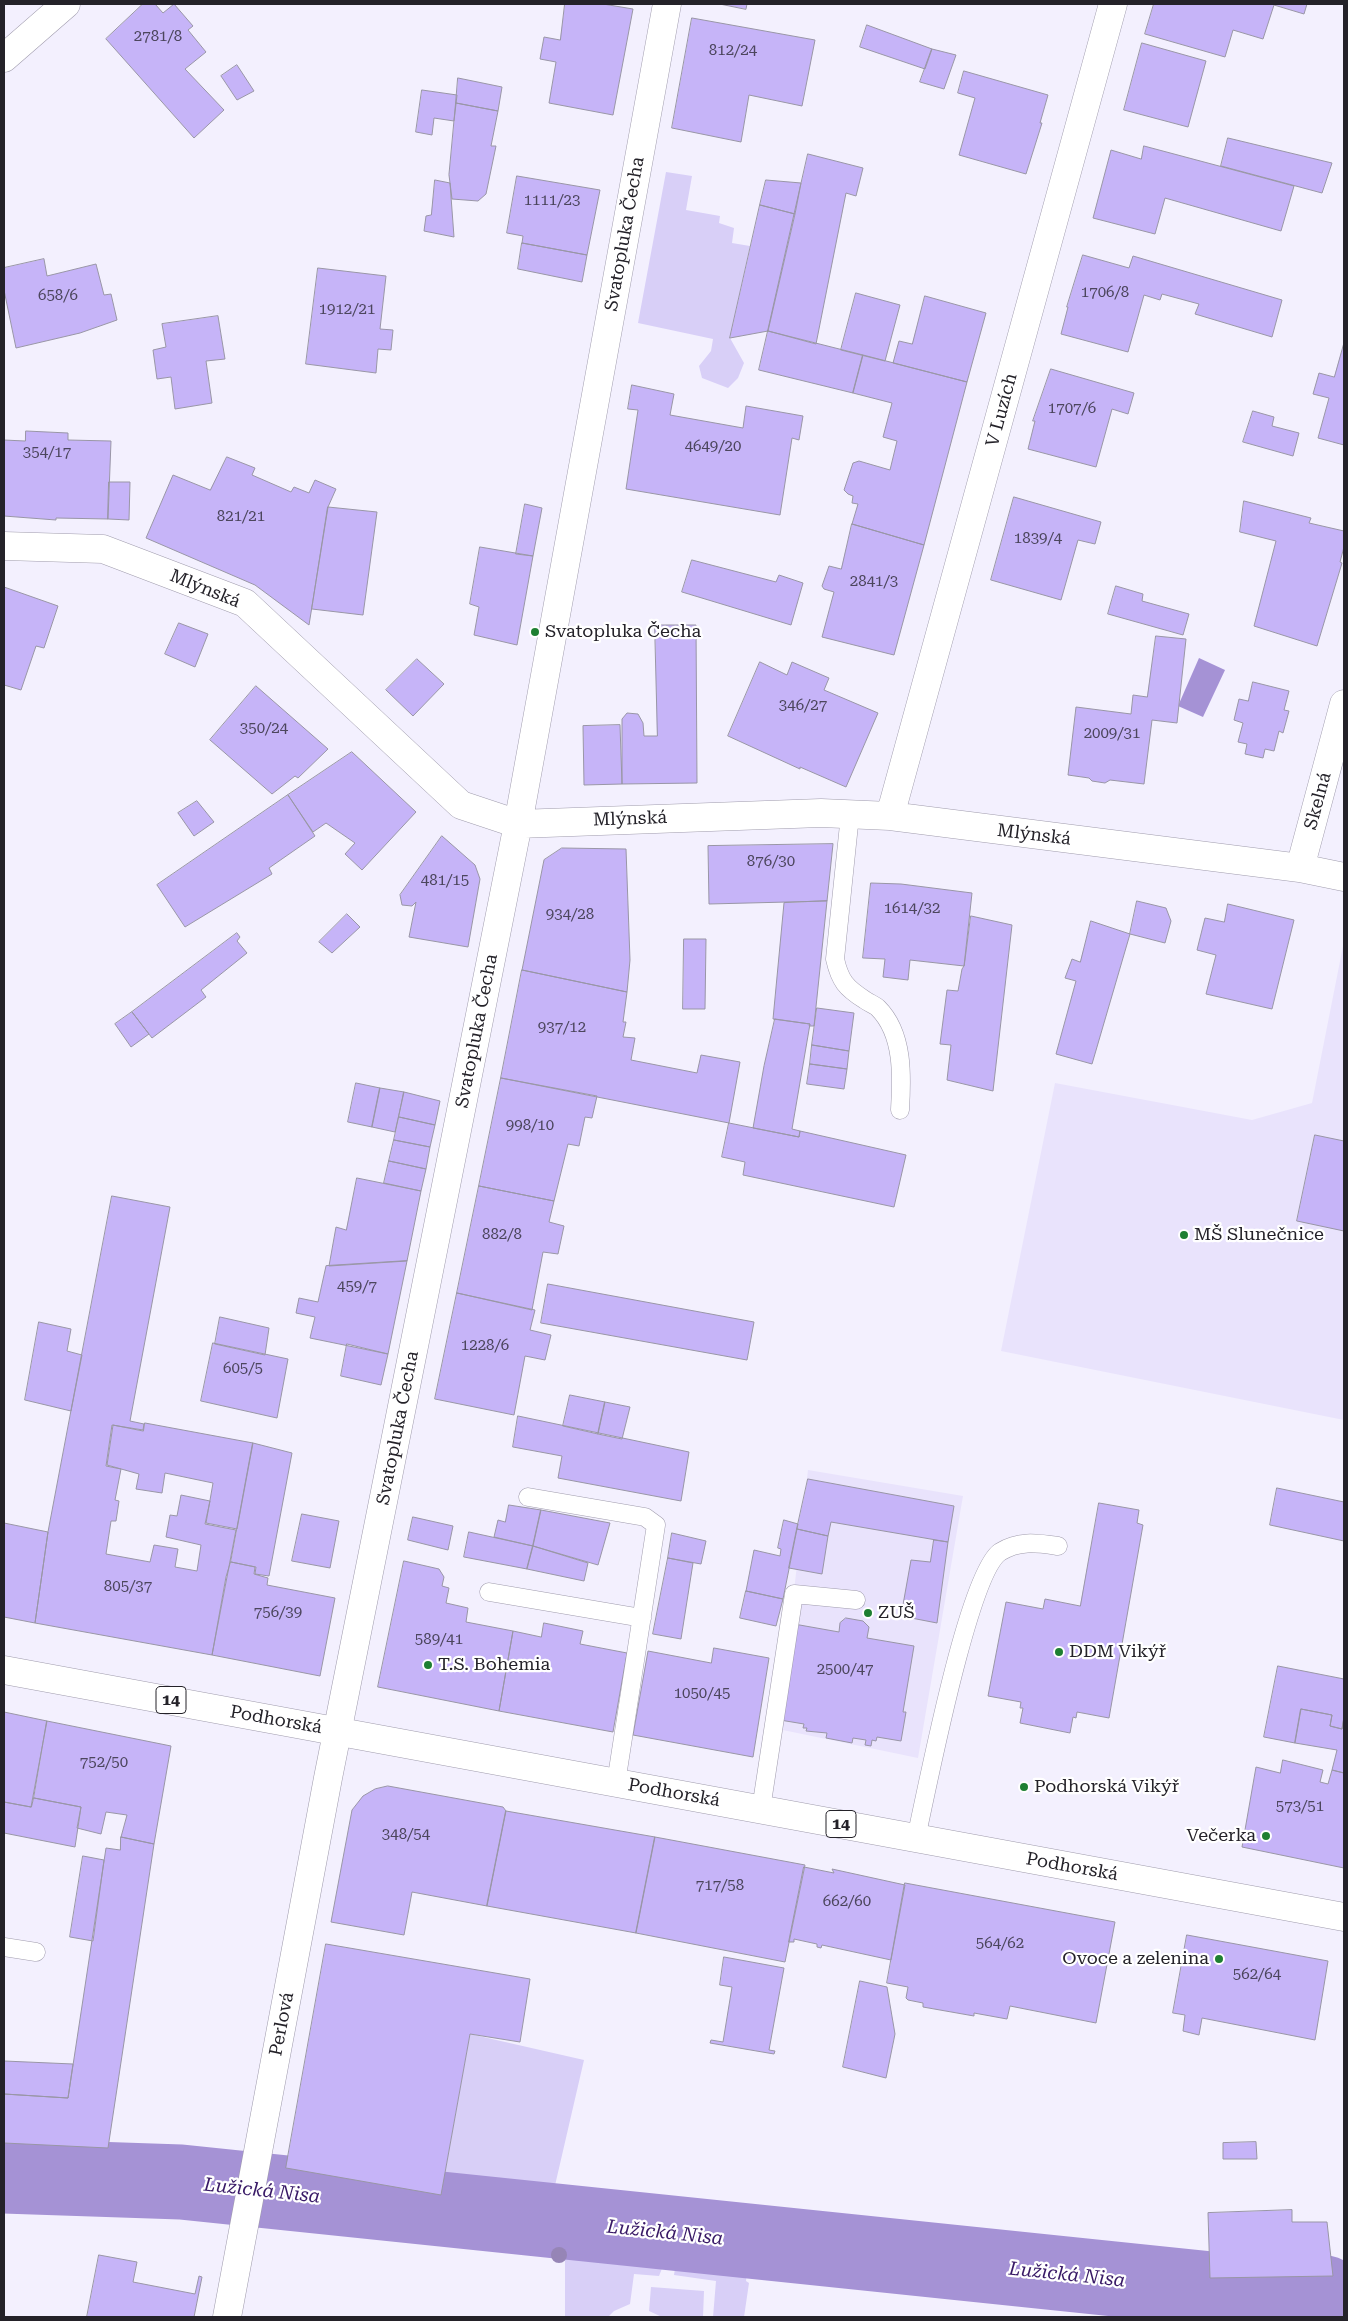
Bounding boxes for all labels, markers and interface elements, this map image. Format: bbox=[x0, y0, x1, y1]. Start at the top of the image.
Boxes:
house number: 2781/8 bbox=[134, 28, 182, 46]
house number: 812/24 bbox=[709, 42, 757, 60]
street label: Svatopluka Čecha bbox=[601, 155, 649, 313]
house number: 1111/23 bbox=[524, 192, 580, 210]
house number: 1706/8 bbox=[1081, 284, 1129, 302]
house number: 658/6 bbox=[38, 287, 78, 305]
house number: 1912/21 bbox=[319, 301, 375, 319]
street label: V Luzích bbox=[982, 371, 1022, 449]
house number: 1707/6 bbox=[1048, 400, 1096, 418]
house number: 4649/20 bbox=[685, 438, 741, 456]
house number: 354/17 bbox=[23, 444, 71, 462]
house number: 821/21 bbox=[217, 508, 265, 526]
house number: 1839/4 bbox=[1014, 530, 1062, 548]
street label: Mlýnská bbox=[167, 565, 243, 613]
house number: 2841/3 bbox=[850, 573, 898, 591]
place label: Svatopluka Čecha bbox=[545, 621, 701, 643]
marker: Svatopluka Čecha bbox=[529, 626, 541, 638]
house number: 346/27 bbox=[779, 697, 827, 715]
house number: 350/24 bbox=[240, 720, 288, 738]
house number: 2009/31 bbox=[1084, 725, 1140, 743]
street label: Skelná bbox=[1300, 770, 1336, 832]
street label: Mlýnská bbox=[593, 807, 667, 831]
street label: Mlýnská bbox=[996, 820, 1072, 850]
house number: 876/30 bbox=[747, 853, 795, 871]
house number: 481/15 bbox=[421, 872, 469, 890]
house number: 1614/32 bbox=[884, 900, 940, 918]
house number: 934/28 bbox=[546, 906, 594, 924]
street label: Svatopluka Čecha bbox=[451, 952, 503, 1110]
house number: 937/12 bbox=[538, 1019, 586, 1037]
house number: 998/10 bbox=[506, 1117, 554, 1135]
place label: MŠ Slunečnice bbox=[1194, 1224, 1324, 1246]
house number: 882/8 bbox=[482, 1226, 522, 1244]
marker: MŠ Slunečnice bbox=[1178, 1229, 1190, 1241]
house number: 459/7 bbox=[337, 1278, 377, 1296]
house number: 1228/6 bbox=[461, 1337, 509, 1355]
street label: Svatopluka Čecha bbox=[372, 1349, 424, 1507]
house number: 605/5 bbox=[223, 1360, 263, 1378]
house number: 805/37 bbox=[104, 1578, 152, 1596]
place label: ZUŠ bbox=[878, 1602, 915, 1624]
house number: 756/39 bbox=[254, 1604, 302, 1622]
marker: ZUŠ bbox=[862, 1607, 874, 1619]
house number: 589/41 bbox=[415, 1631, 463, 1649]
place label: DDM Vikýř bbox=[1069, 1641, 1166, 1663]
marker: DDM Vikýř bbox=[1053, 1646, 1065, 1658]
place label: T.S. Bohemia bbox=[438, 1654, 550, 1676]
marker: T.S. Bohemia bbox=[422, 1659, 434, 1671]
house number: 2500/47 bbox=[817, 1661, 873, 1679]
house number: 1050/45 bbox=[674, 1685, 730, 1703]
road number: 14 bbox=[156, 1686, 186, 1714]
street label: Podhorská bbox=[228, 1701, 324, 1739]
house number: 752/50 bbox=[80, 1754, 128, 1772]
street label: Podhorská bbox=[626, 1774, 722, 1812]
place label: Podhorská Vikýř bbox=[1034, 1776, 1179, 1798]
marker: Podhorská Vikýř bbox=[1018, 1781, 1030, 1793]
house number: 573/51 bbox=[1276, 1798, 1324, 1816]
road number: 14 bbox=[826, 1810, 856, 1838]
place label: Večerka bbox=[1187, 1825, 1256, 1847]
house number: 348/54 bbox=[382, 1826, 430, 1844]
marker: Večerka bbox=[1260, 1830, 1272, 1842]
street label: Podhorská bbox=[1024, 1848, 1120, 1886]
house number: 717/58 bbox=[696, 1877, 744, 1895]
house number: 662/60 bbox=[823, 1893, 871, 1911]
house number: 564/62 bbox=[976, 1935, 1024, 1953]
place label: Ovoce a zelenina bbox=[1062, 1948, 1209, 1970]
marker: Ovoce a zelenina bbox=[1213, 1953, 1225, 1965]
house number: 562/64 bbox=[1233, 1966, 1281, 1984]
street label: Perlová bbox=[265, 1990, 299, 2058]
water label: Lužická Nisa bbox=[203, 2174, 321, 2208]
water label: Lužická Nisa bbox=[606, 2216, 724, 2250]
water label: Lužická Nisa bbox=[1008, 2258, 1126, 2292]

